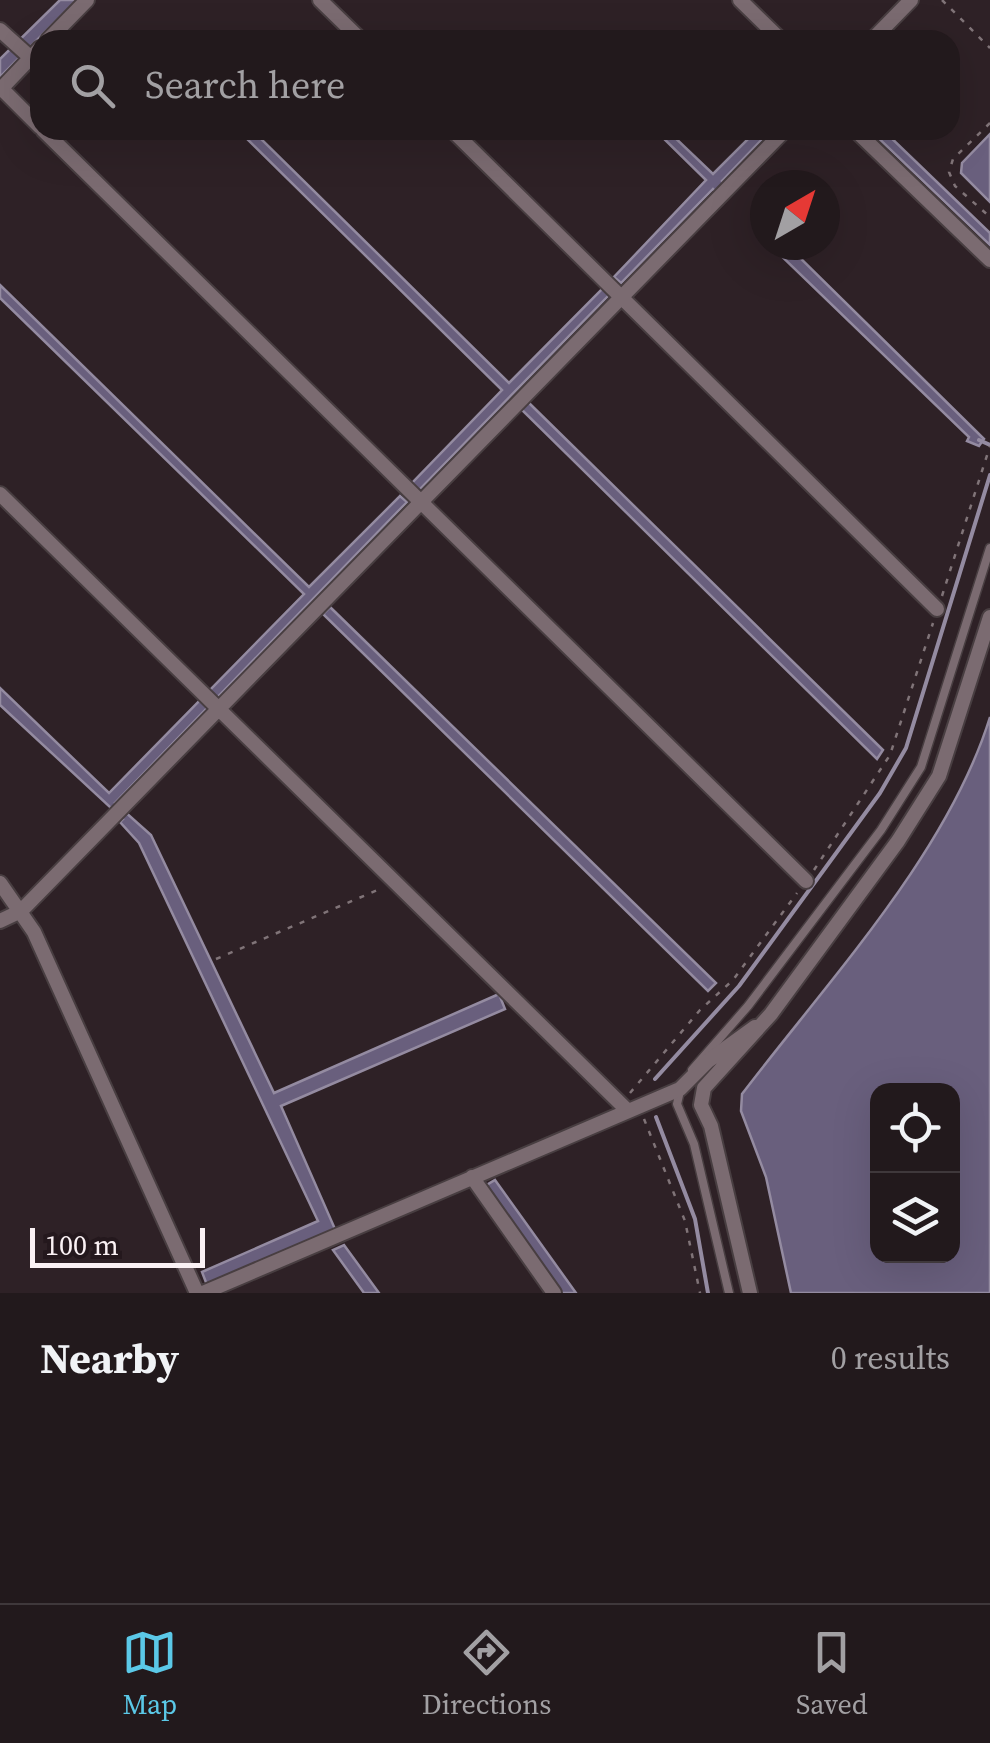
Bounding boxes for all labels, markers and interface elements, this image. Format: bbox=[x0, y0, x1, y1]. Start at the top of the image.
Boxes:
search box bbox=[30, 30, 960, 140]
icon: search bbox=[65, 58, 120, 113]
text: Search here bbox=[145, 59, 345, 111]
north arrow bbox=[750, 170, 840, 260]
map controls bbox=[870, 1083, 960, 1263]
button: locate bbox=[870, 1083, 960, 1173]
button: layers bbox=[870, 1173, 960, 1263]
scale bar bbox=[30, 1223, 205, 1268]
text: 100 m bbox=[45, 1226, 119, 1264]
text: Nearby bbox=[40, 1329, 179, 1387]
text: 0 results bbox=[831, 1336, 950, 1380]
tab: Map bbox=[122, 1625, 177, 1723]
tab: Directions bbox=[422, 1625, 551, 1723]
tab: Saved bbox=[796, 1625, 868, 1723]

